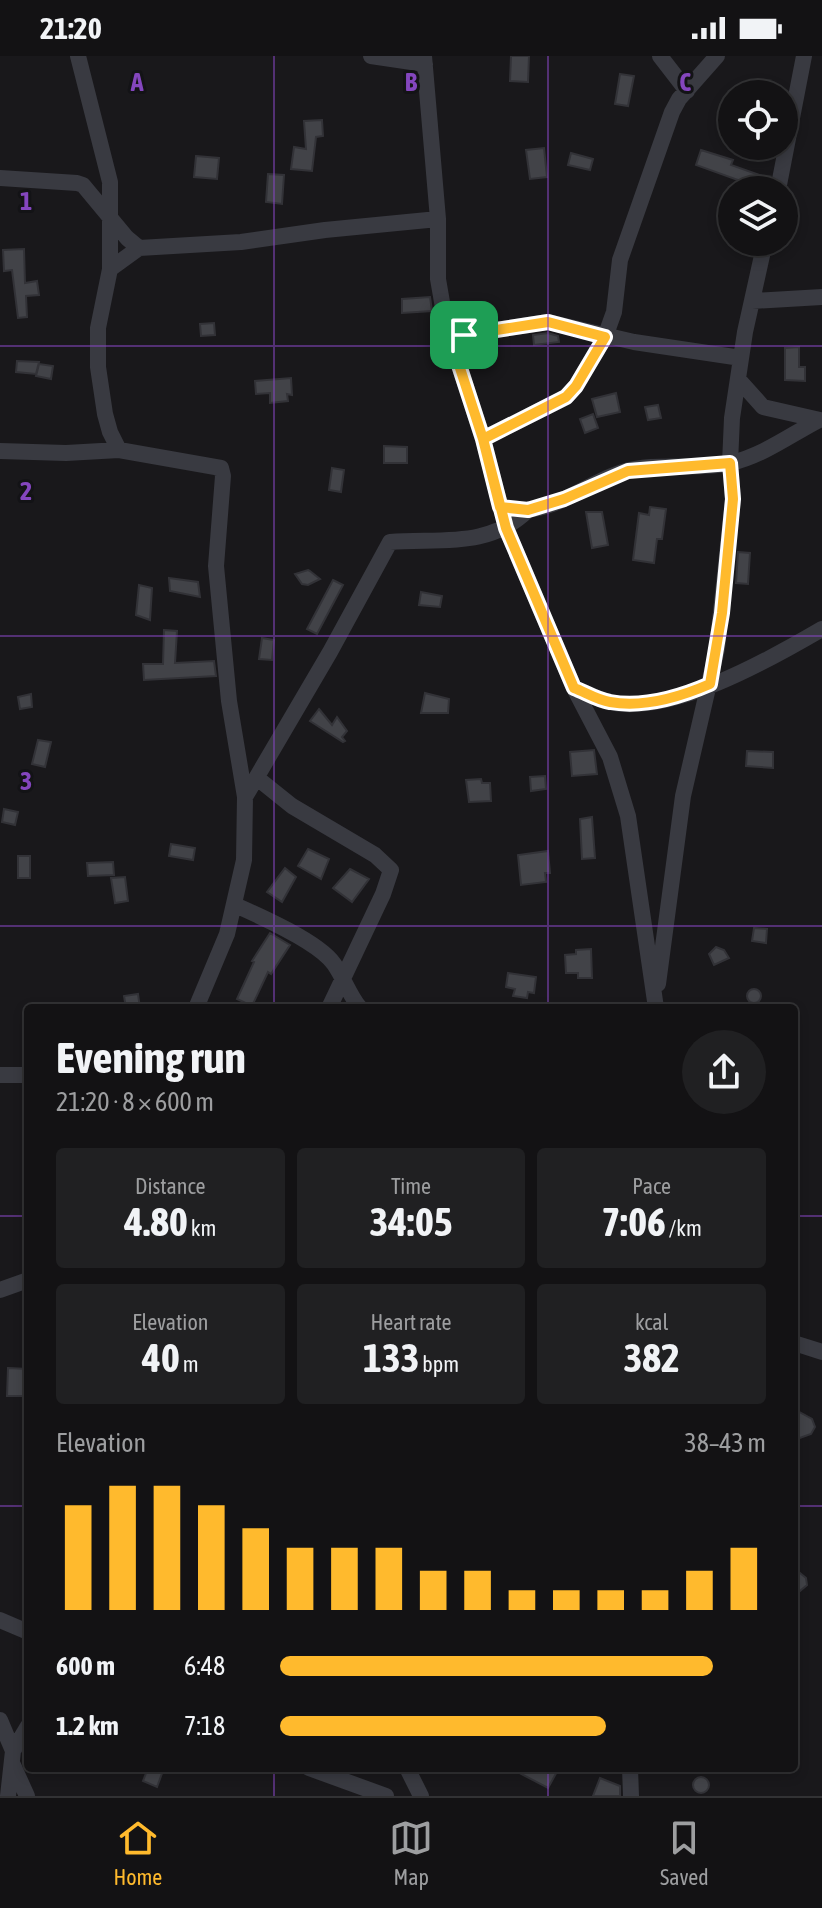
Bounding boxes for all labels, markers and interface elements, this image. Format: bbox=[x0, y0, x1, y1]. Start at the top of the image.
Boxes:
text: 21:20 bbox=[40, 11, 102, 45]
text: A bbox=[130, 67, 144, 97]
text: B bbox=[405, 67, 418, 97]
text: C bbox=[679, 67, 691, 97]
map controls bbox=[718, 80, 798, 256]
button: locate bbox=[718, 80, 798, 160]
button: layers bbox=[718, 176, 798, 256]
text: 1 bbox=[20, 186, 32, 216]
pin bbox=[430, 301, 498, 369]
icon: arrive bbox=[442, 313, 486, 357]
text: 2 bbox=[20, 476, 32, 506]
text: 3 bbox=[20, 766, 32, 796]
button: share bbox=[682, 1030, 766, 1114]
text: Evening run bbox=[56, 1032, 246, 1082]
text: 21:20 · 8 × 600 m bbox=[56, 1087, 214, 1117]
text: Distance bbox=[135, 1173, 206, 1199]
text: Time bbox=[391, 1173, 431, 1199]
text: Pace bbox=[632, 1173, 671, 1199]
text: 4.80 bbox=[124, 1199, 188, 1244]
text: 34:05 bbox=[369, 1199, 453, 1244]
text: 7:06 bbox=[602, 1199, 666, 1244]
text: km bbox=[188, 1215, 216, 1241]
text: /km bbox=[666, 1215, 702, 1241]
text: Elevation bbox=[132, 1309, 208, 1335]
text: Heart rate bbox=[370, 1309, 452, 1335]
text: kcal bbox=[635, 1309, 668, 1335]
text: 40 bbox=[142, 1335, 180, 1380]
text: 133 bbox=[363, 1335, 419, 1380]
text: 382 bbox=[623, 1335, 680, 1380]
text: m bbox=[180, 1351, 199, 1377]
text: bpm bbox=[419, 1351, 459, 1377]
text: Elevation bbox=[56, 1428, 146, 1458]
text: 38–43 m bbox=[684, 1428, 766, 1458]
text: 600 m bbox=[56, 1651, 115, 1681]
text: 6:48 bbox=[184, 1651, 225, 1681]
text: 1.2 km bbox=[56, 1711, 119, 1741]
text: 7:18 bbox=[184, 1711, 225, 1741]
tab: Home bbox=[113, 1816, 162, 1890]
tab: Map bbox=[389, 1816, 433, 1890]
tab: Saved bbox=[660, 1816, 709, 1890]

